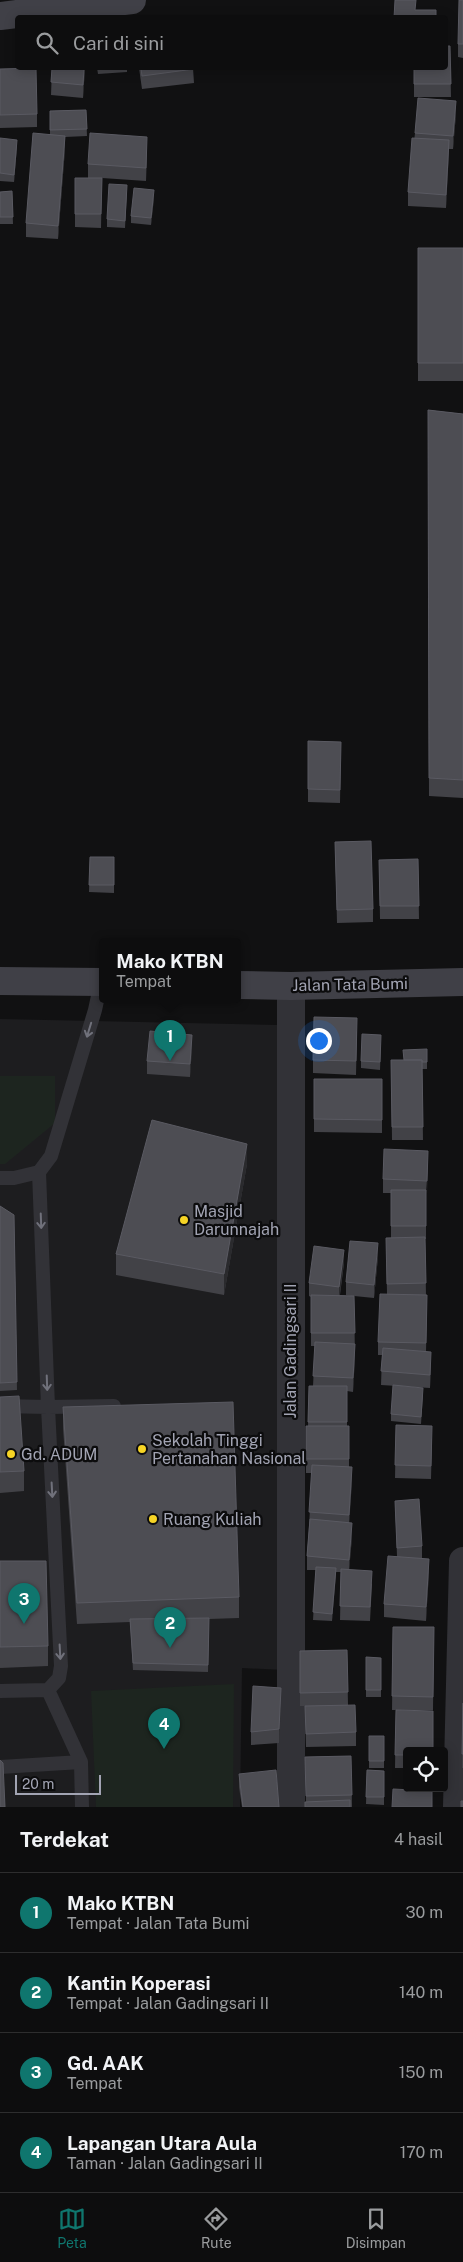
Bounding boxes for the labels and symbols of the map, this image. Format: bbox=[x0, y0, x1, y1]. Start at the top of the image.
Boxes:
street label: Jalan Tata Bumi bbox=[292, 974, 408, 995]
pin: 1 bbox=[154, 1020, 186, 1061]
one-way arrow bbox=[84, 1021, 94, 1037]
your location bbox=[306, 1028, 332, 1054]
place label: Masjid Darunnajah bbox=[194, 1202, 279, 1239]
one-way arrow bbox=[36, 1212, 46, 1228]
marker: Masjid Darunnajah bbox=[178, 1214, 190, 1226]
street label: Jalan Gadingsari II bbox=[281, 1283, 300, 1419]
one-way arrow bbox=[43, 1375, 52, 1391]
place label: Sekolah Tinggi Pertanahan Nasional bbox=[152, 1431, 306, 1468]
marker: Sekolah Tinggi Pertanahan Nasional bbox=[136, 1443, 148, 1455]
place label: Gd. ADUM bbox=[21, 1445, 98, 1464]
marker: Gd. ADUM bbox=[5, 1448, 17, 1460]
one-way arrow bbox=[48, 1482, 57, 1498]
place label: Ruang Kuliah bbox=[163, 1510, 262, 1529]
marker: Ruang Kuliah bbox=[147, 1513, 159, 1525]
pin: 3 bbox=[8, 1583, 40, 1624]
pin: 2 bbox=[154, 1607, 186, 1648]
one-way arrow bbox=[55, 1644, 65, 1660]
pin: 4 bbox=[148, 1708, 180, 1749]
scale bar bbox=[15, 1772, 101, 1795]

